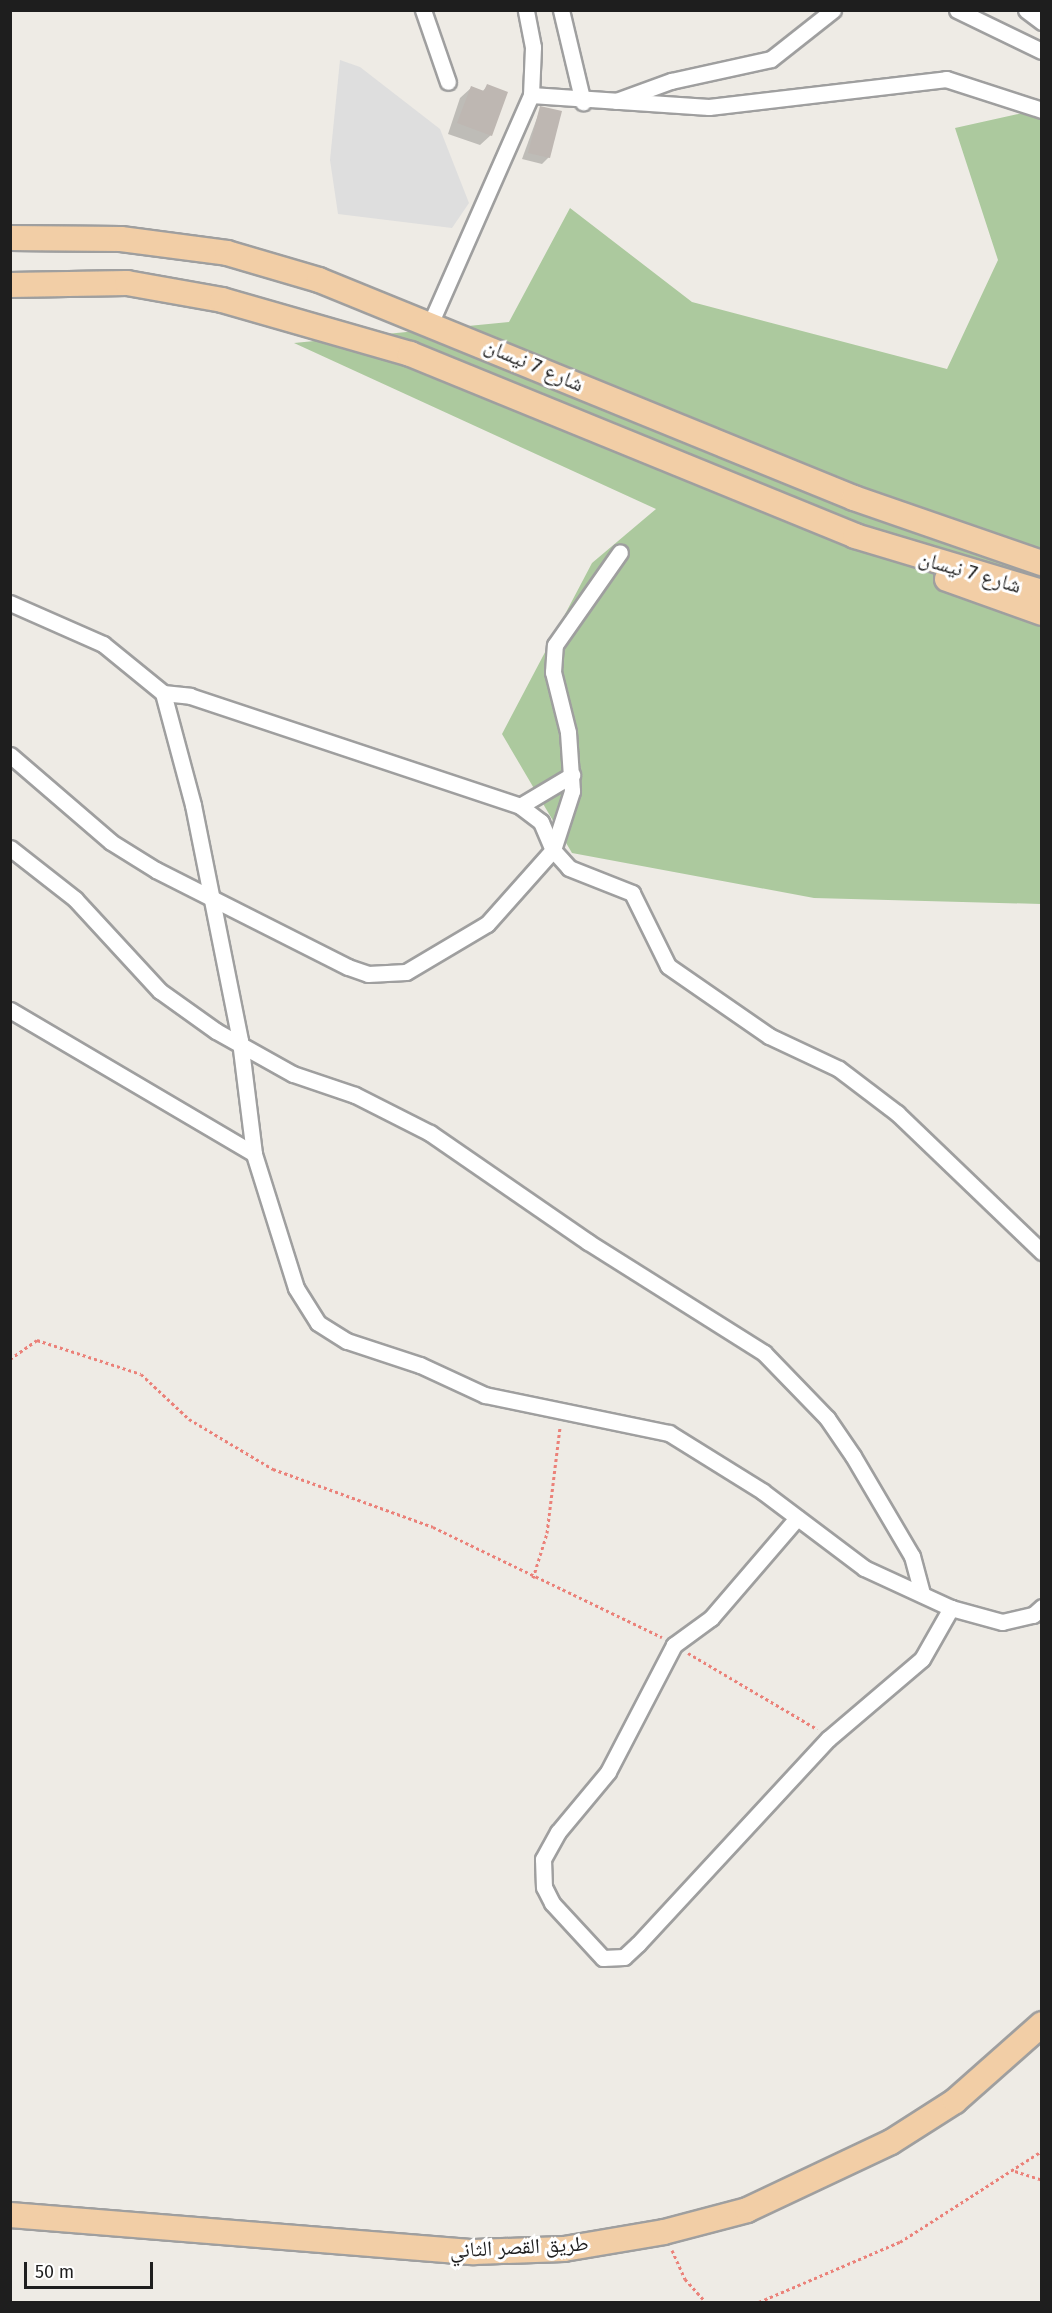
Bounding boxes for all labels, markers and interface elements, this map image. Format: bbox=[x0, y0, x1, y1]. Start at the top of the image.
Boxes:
street label: شارع 7 نيسان bbox=[481, 333, 587, 397]
street label: شارع 7 نيسان bbox=[916, 545, 1024, 599]
street label: طريق القصر الثاني bbox=[449, 2231, 589, 2263]
scale bar bbox=[27, 2250, 156, 2288]
text: 50 m bbox=[35, 2261, 74, 2283]

